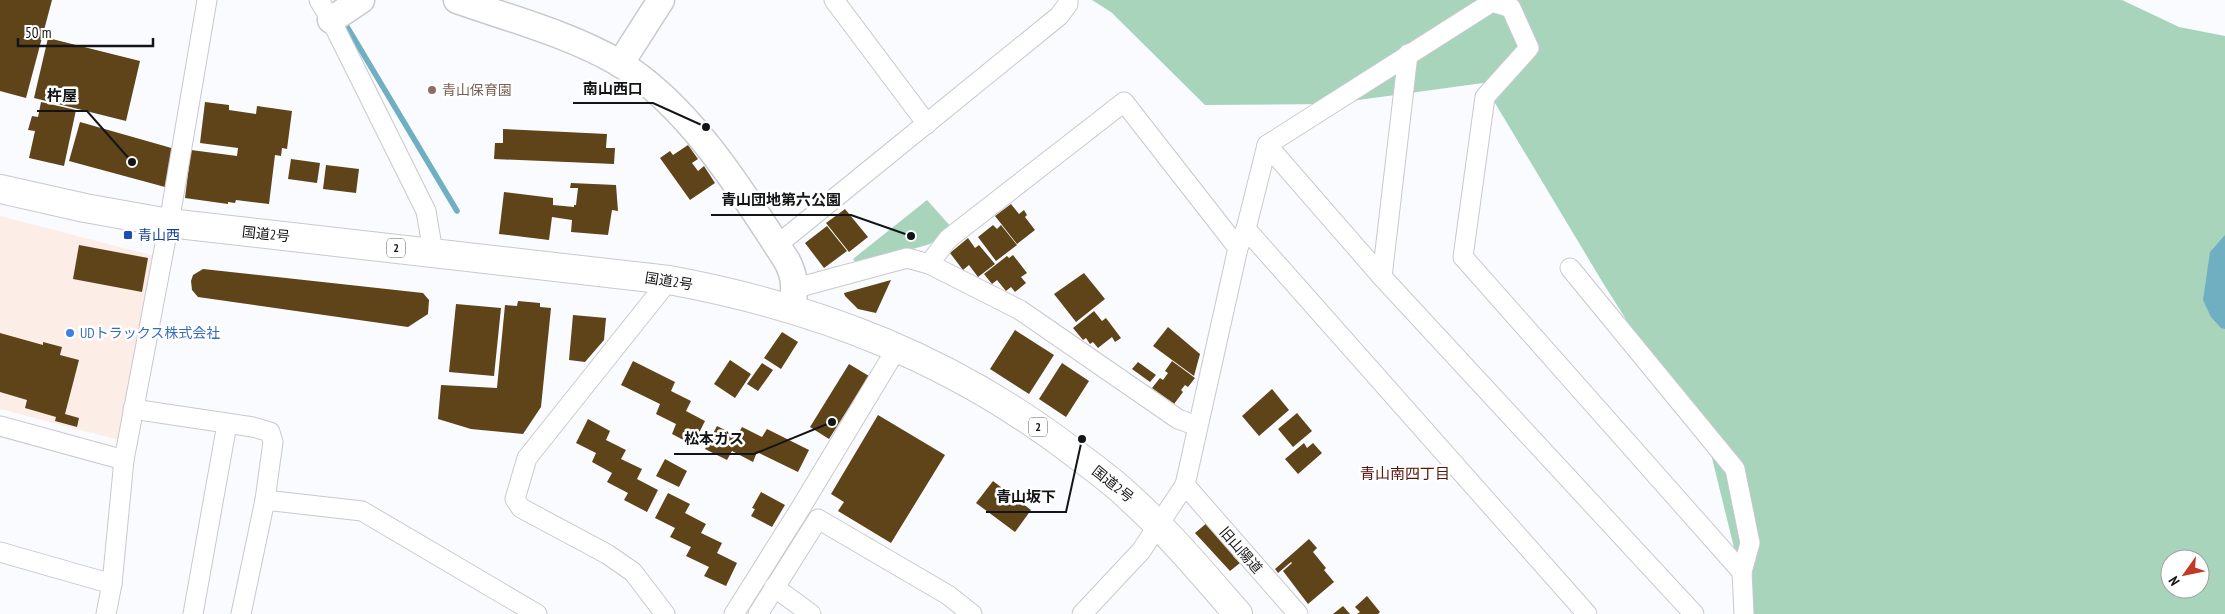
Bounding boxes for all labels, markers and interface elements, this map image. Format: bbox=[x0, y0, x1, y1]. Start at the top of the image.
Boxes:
scale bar bbox=[18, 15, 152, 47]
text: 50 m bbox=[25, 23, 51, 42]
callout: 南山西口 bbox=[573, 73, 653, 103]
text: 南山西口 bbox=[583, 79, 643, 98]
callout: 杵屋 bbox=[37, 81, 87, 111]
place label: 青山保育園 bbox=[442, 81, 512, 99]
marker: 青山保育園 bbox=[426, 84, 438, 96]
text: 杵屋 bbox=[47, 86, 77, 105]
callout: 青山団地第六公園 bbox=[711, 185, 851, 215]
text: 青山団地第六公園 bbox=[721, 190, 841, 209]
street label: 国道2号 bbox=[241, 223, 291, 245]
place label: 青山西 bbox=[138, 226, 180, 244]
marker: 青山西 bbox=[122, 229, 134, 241]
road number: 2 bbox=[387, 238, 405, 258]
street label: 国道2号 bbox=[644, 268, 694, 294]
place label: UDトラックス株式会社 bbox=[80, 324, 220, 342]
marker: UDトラックス株式会社 bbox=[64, 327, 76, 339]
road number: 2 bbox=[1029, 418, 1047, 437]
callout: 松本ガス bbox=[674, 424, 754, 454]
text: 松本ガス bbox=[684, 429, 744, 448]
street label: 国道2号 bbox=[1089, 462, 1137, 506]
district label: 青山南四丁目 bbox=[1360, 464, 1450, 483]
callout: 青山坂下 bbox=[986, 482, 1066, 512]
text: 青山坂下 bbox=[996, 487, 1056, 506]
street label: 旧山陽道 bbox=[1216, 523, 1266, 577]
north arrow bbox=[2160, 549, 2210, 599]
text: N bbox=[2164, 573, 2184, 589]

